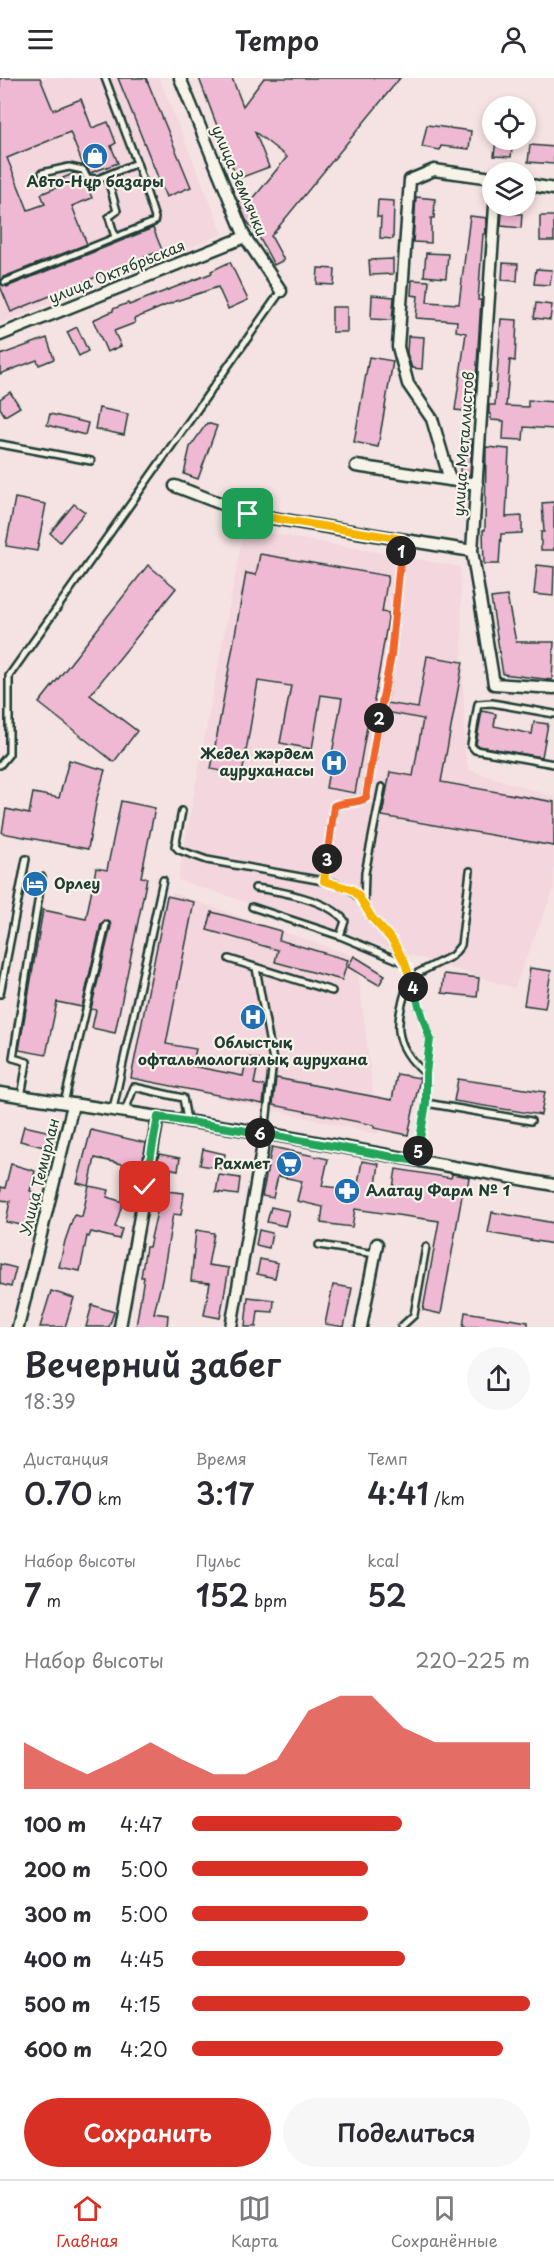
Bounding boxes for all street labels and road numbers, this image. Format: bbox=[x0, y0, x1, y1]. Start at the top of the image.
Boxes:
street label: улица Землячки bbox=[207, 121, 274, 240]
street label: улица Октябрьская bbox=[45, 233, 188, 308]
street label: улица Металлистов bbox=[446, 370, 479, 517]
street label: Улица Темирлан bbox=[13, 1116, 64, 1238]

